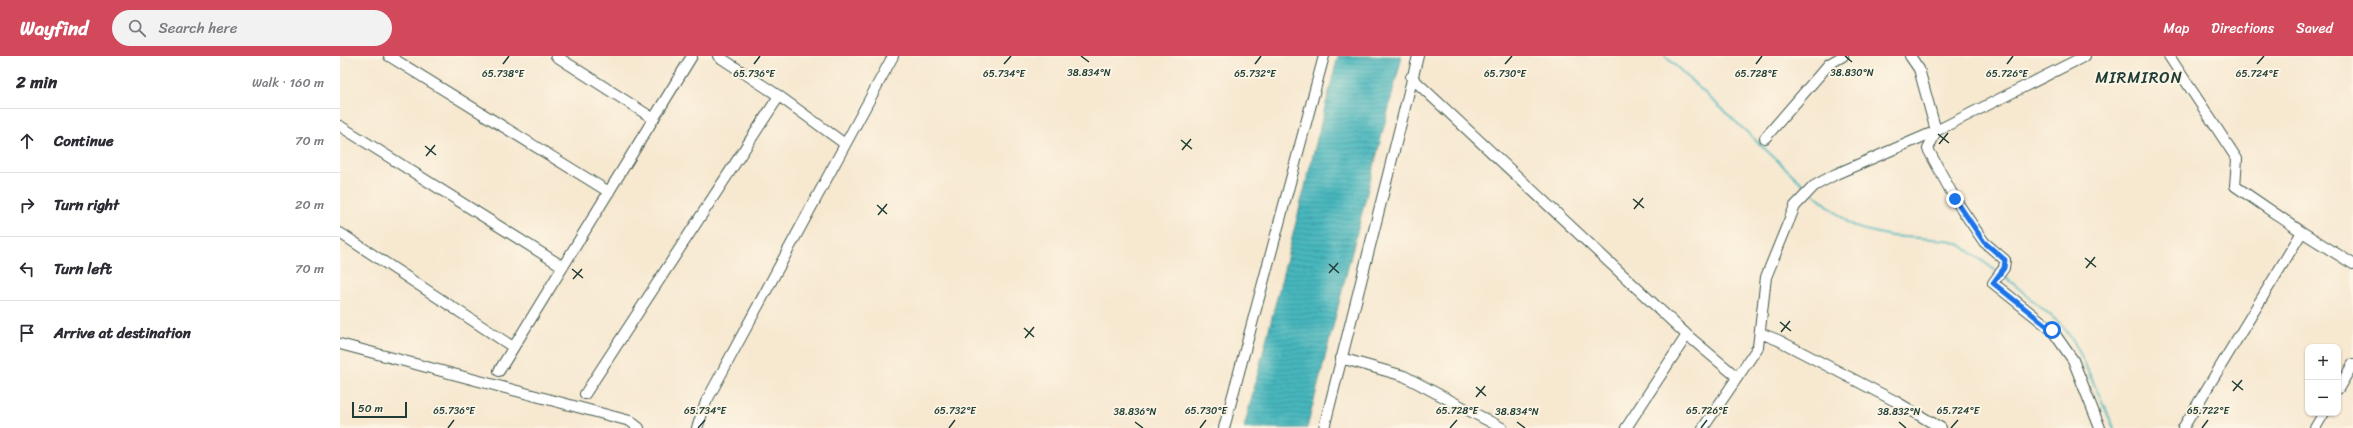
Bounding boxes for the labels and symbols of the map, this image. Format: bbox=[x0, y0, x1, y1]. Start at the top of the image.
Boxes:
district label: MIRMIRON bbox=[2095, 63, 2183, 92]
text: 38.834°N bbox=[1067, 64, 1111, 82]
text: 38.830°N bbox=[1830, 64, 1874, 82]
text: 65.738°E bbox=[482, 65, 525, 83]
text: 65.736°E bbox=[733, 65, 776, 83]
text: 65.734°E bbox=[983, 65, 1026, 83]
text: 65.732°E bbox=[1234, 65, 1277, 83]
text: 65.730°E bbox=[1484, 65, 1528, 83]
text: 65.728°E bbox=[1735, 65, 1779, 83]
text: 65.726°E bbox=[1986, 65, 2029, 83]
text: 65.724°E bbox=[2236, 65, 2280, 83]
route end bbox=[1946, 190, 1964, 208]
route start bbox=[2043, 321, 2061, 339]
scale bar bbox=[352, 400, 407, 419]
text: 65.736°E bbox=[433, 402, 476, 420]
text: 65.734°E bbox=[684, 402, 727, 420]
text: 65.732°E bbox=[934, 402, 977, 420]
text: 65.730°E bbox=[1185, 402, 1229, 420]
text: 65.728°E bbox=[1436, 402, 1480, 420]
text: 65.726°E bbox=[1686, 402, 1729, 420]
text: 65.724°E bbox=[1937, 402, 1981, 420]
text: 65.722°E bbox=[2187, 402, 2230, 420]
text: 38.836°N bbox=[1114, 403, 1157, 421]
text: 38.834°N bbox=[1495, 403, 1539, 421]
text: 38.832°N bbox=[1877, 403, 1921, 421]

